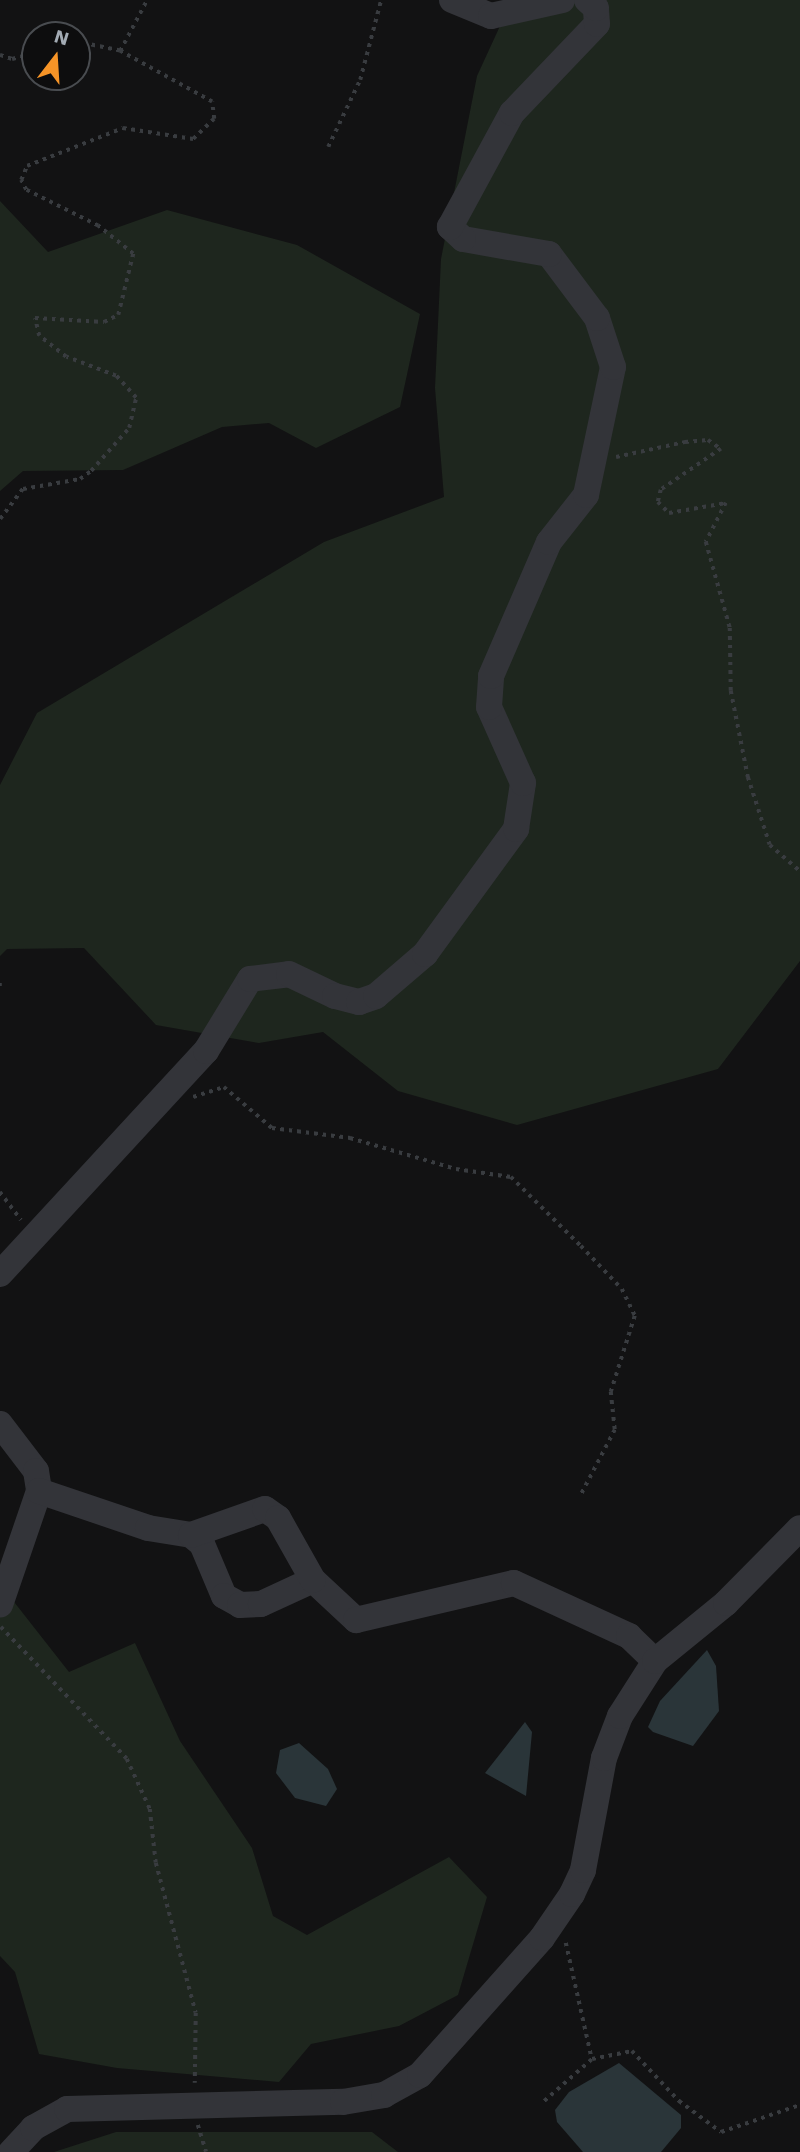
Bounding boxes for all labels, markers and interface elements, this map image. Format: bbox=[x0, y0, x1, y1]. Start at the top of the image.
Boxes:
north arrow bbox=[21, 21, 91, 91]
text: N bbox=[52, 24, 72, 50]

